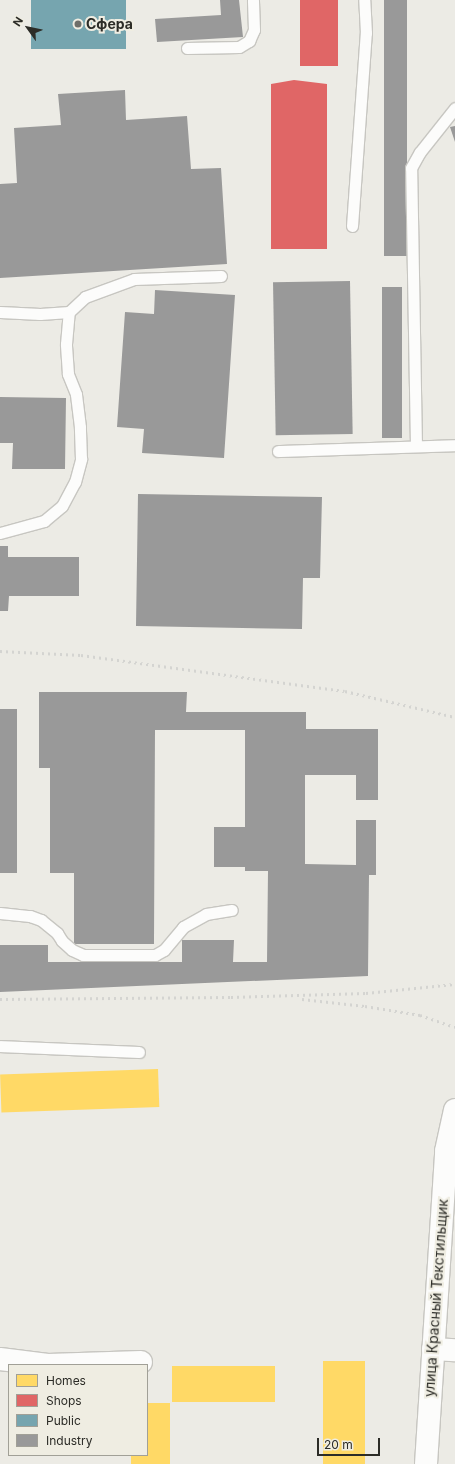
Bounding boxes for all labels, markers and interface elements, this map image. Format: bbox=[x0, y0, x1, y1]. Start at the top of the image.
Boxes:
north arrow bbox=[8, 8, 48, 48]
text: N bbox=[10, 14, 26, 29]
place label: Сфера bbox=[86, 16, 133, 32]
marker: Сфера bbox=[73, 19, 83, 29]
street label: улица Красный Текстильщик bbox=[421, 1198, 451, 1398]
legend bbox=[8, 1364, 148, 1456]
text: Homes bbox=[46, 1373, 86, 1388]
text: Shops bbox=[46, 1393, 82, 1408]
text: Public bbox=[46, 1413, 81, 1428]
scale bar bbox=[319, 1430, 382, 1456]
text: Industry bbox=[46, 1433, 92, 1448]
text: 20 m bbox=[324, 1437, 353, 1452]

